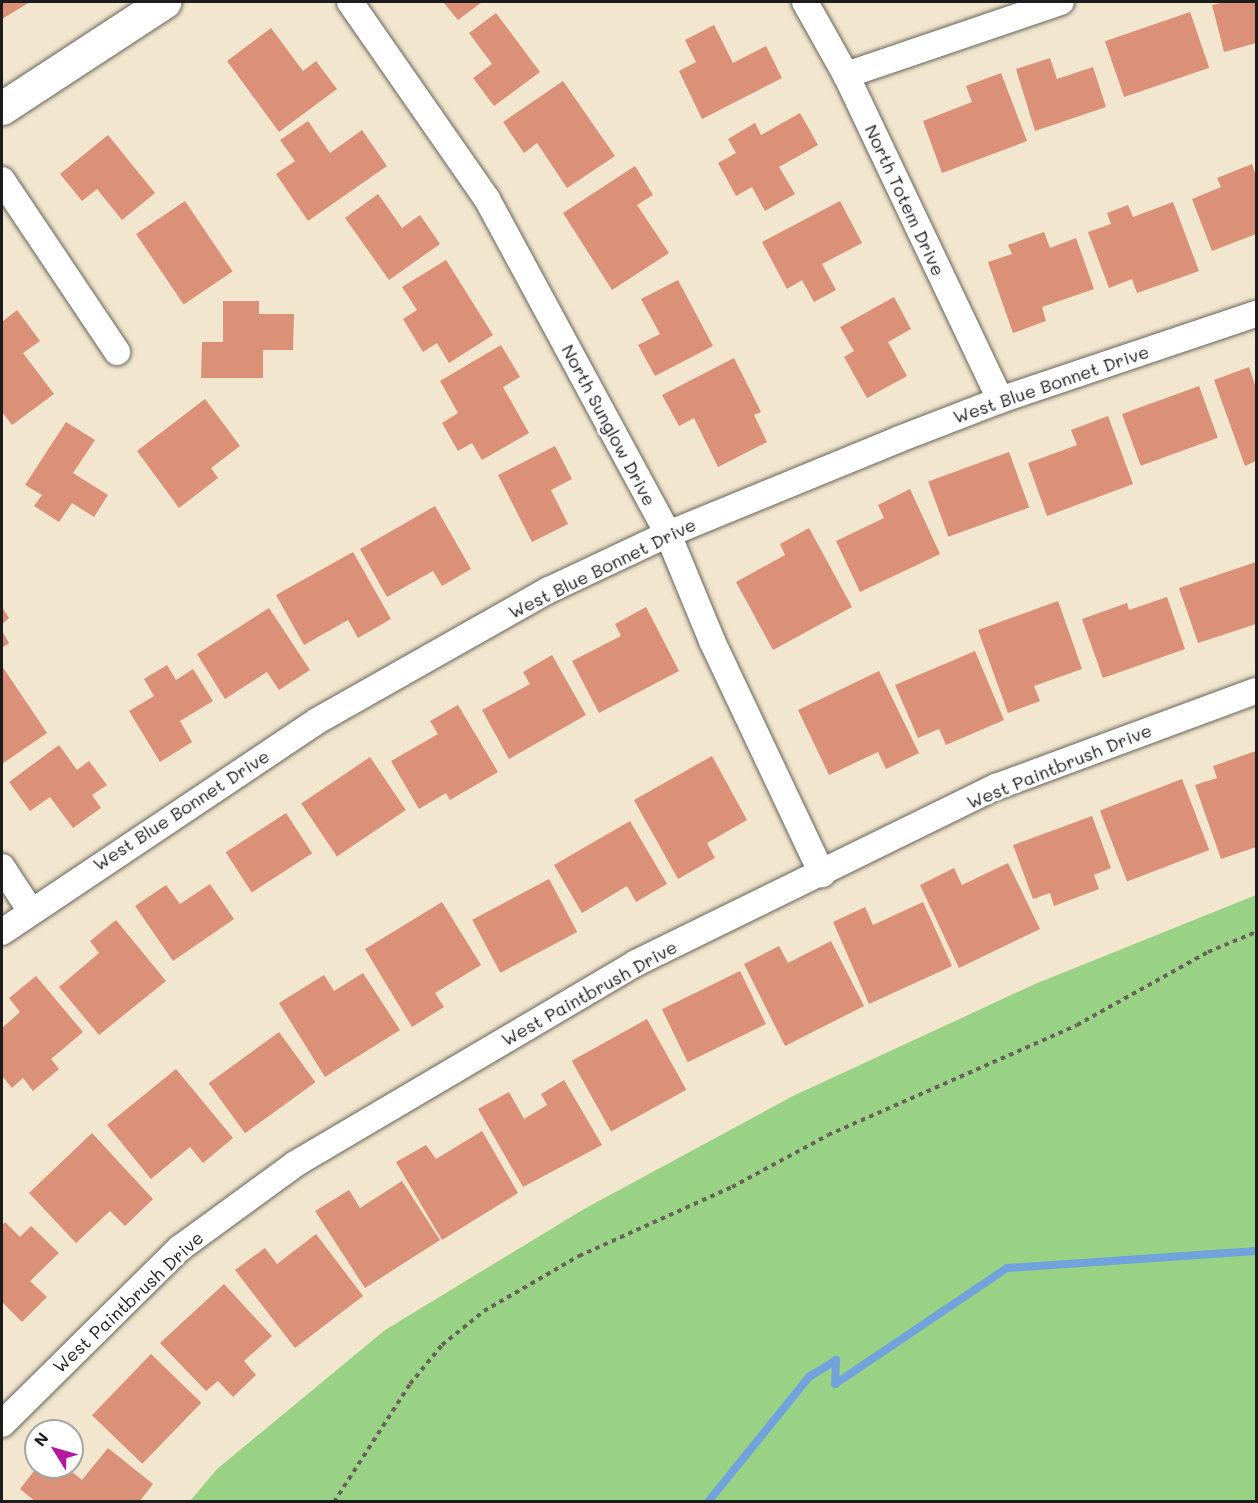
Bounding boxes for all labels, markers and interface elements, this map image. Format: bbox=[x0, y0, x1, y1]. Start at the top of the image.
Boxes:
street label: North Totem Drive bbox=[861, 121, 949, 279]
street label: West Blue Bonnet Drive bbox=[950, 340, 1152, 428]
street label: North Sunglow Drive bbox=[557, 341, 661, 509]
street label: West Blue Bonnet Drive bbox=[505, 513, 699, 623]
street label: West Paintbrush Drive bbox=[963, 719, 1155, 813]
street label: West Blue Bonnet Drive bbox=[89, 745, 273, 875]
street label: West Paintbrush Drive bbox=[497, 936, 681, 1050]
street label: West Paintbrush Drive bbox=[48, 1227, 208, 1377]
north arrow bbox=[24, 1419, 84, 1479]
text: N bbox=[29, 1428, 53, 1450]

